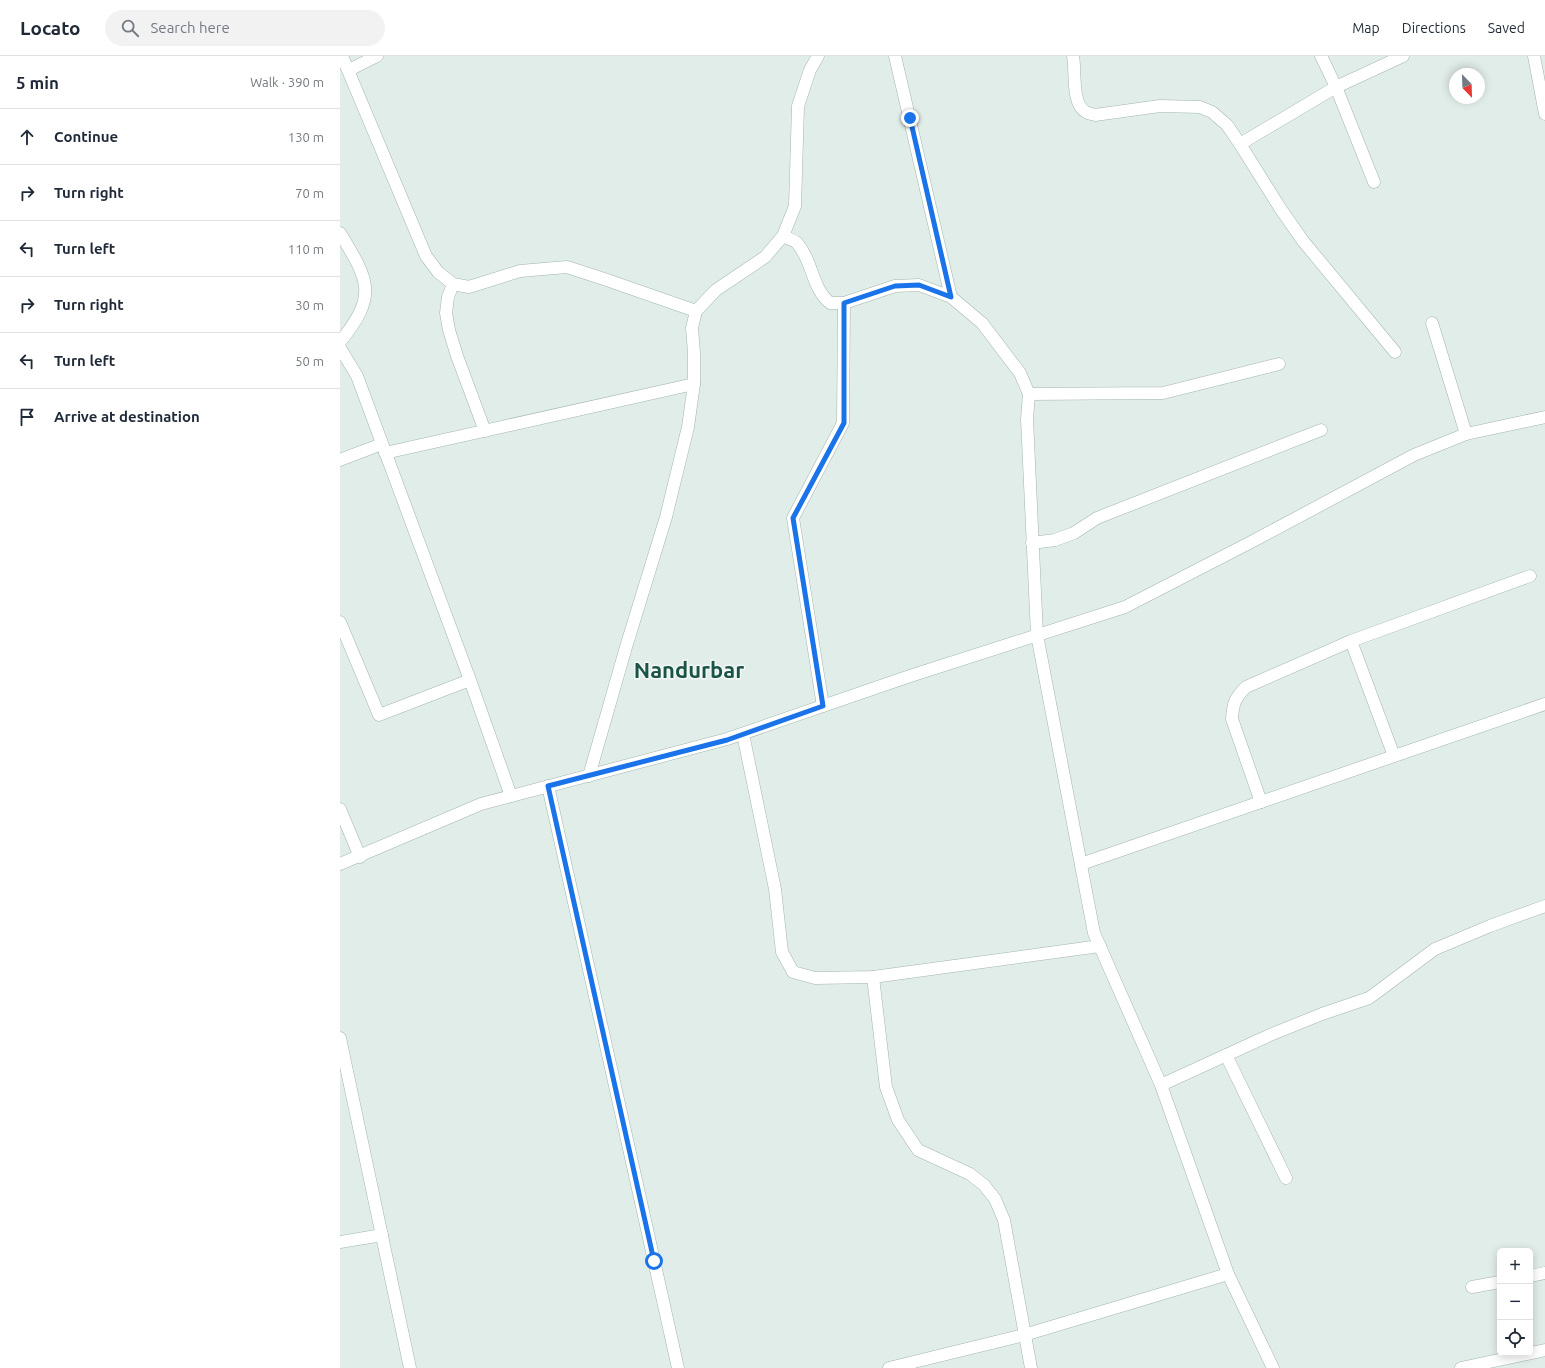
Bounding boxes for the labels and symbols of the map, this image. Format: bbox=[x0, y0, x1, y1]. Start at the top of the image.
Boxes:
north arrow bbox=[1449, 68, 1485, 104]
route end bbox=[901, 109, 919, 127]
district label: Nandurbar bbox=[634, 657, 744, 682]
route start bbox=[645, 1252, 663, 1270]

